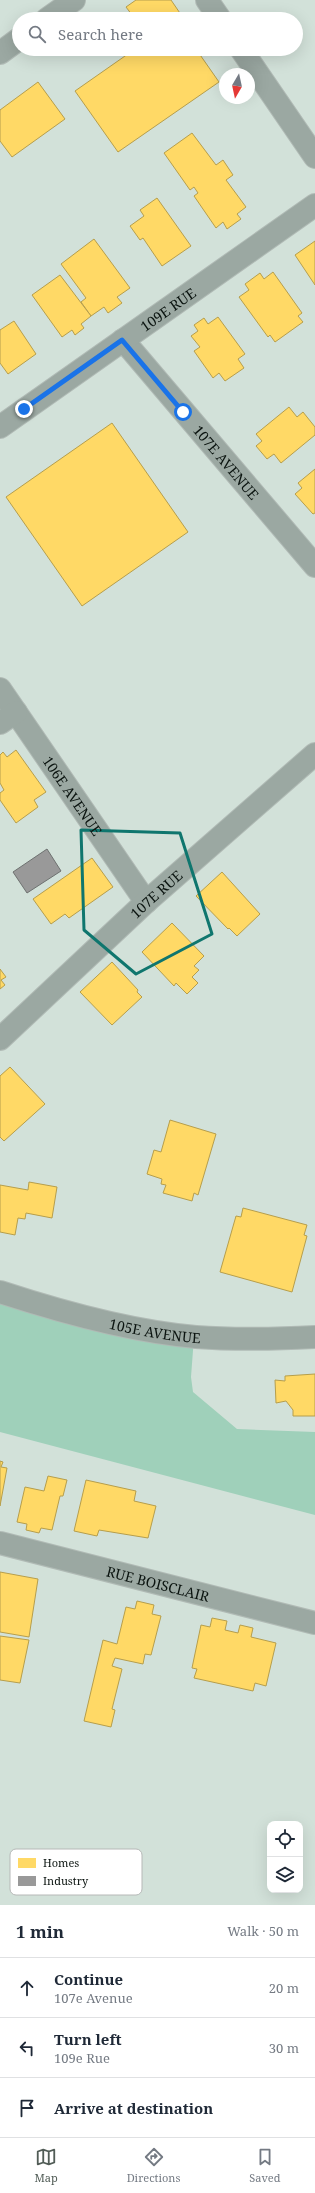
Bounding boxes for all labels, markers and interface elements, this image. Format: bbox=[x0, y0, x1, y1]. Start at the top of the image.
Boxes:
search box bbox=[12, 12, 303, 56]
icon: search bbox=[26, 23, 48, 45]
text: Search here bbox=[58, 24, 143, 44]
north arrow bbox=[219, 68, 255, 104]
street label: 109E RUE bbox=[136, 283, 199, 335]
route end bbox=[15, 400, 33, 418]
route start bbox=[174, 403, 192, 421]
street label: 107E AVENUE bbox=[189, 421, 264, 503]
street label: 106E AVENUE bbox=[39, 752, 107, 839]
street label: 107E RUE bbox=[126, 865, 186, 922]
street label: 105E AVENUE bbox=[108, 1313, 202, 1347]
street label: RUE BOISCLAIR bbox=[105, 1561, 212, 1605]
map controls bbox=[267, 1821, 303, 1893]
button: locate bbox=[267, 1821, 303, 1857]
legend bbox=[10, 1849, 142, 1895]
text: Homes bbox=[43, 1855, 79, 1870]
button: layers bbox=[267, 1857, 303, 1893]
text: Industry bbox=[43, 1873, 89, 1888]
text: 1 min bbox=[16, 1920, 64, 1943]
text: Walk · 50 m bbox=[227, 1922, 299, 1940]
text: Continue bbox=[54, 1969, 123, 1989]
icon: ahead bbox=[16, 1977, 38, 1999]
text: 20 m bbox=[269, 1979, 299, 1997]
text: 107e Avenue bbox=[54, 1989, 133, 2007]
text: Turn left bbox=[54, 2029, 122, 2049]
icon: left bbox=[16, 2037, 38, 2059]
text: 30 m bbox=[269, 2039, 299, 2057]
text: 109e Rue bbox=[54, 2049, 110, 2067]
icon: arrive bbox=[16, 2097, 38, 2119]
text: Arrive at destination bbox=[54, 2098, 213, 2118]
tab: Map bbox=[34, 2146, 58, 2185]
tab: Directions bbox=[127, 2146, 180, 2185]
tab: Saved bbox=[249, 2146, 281, 2185]

